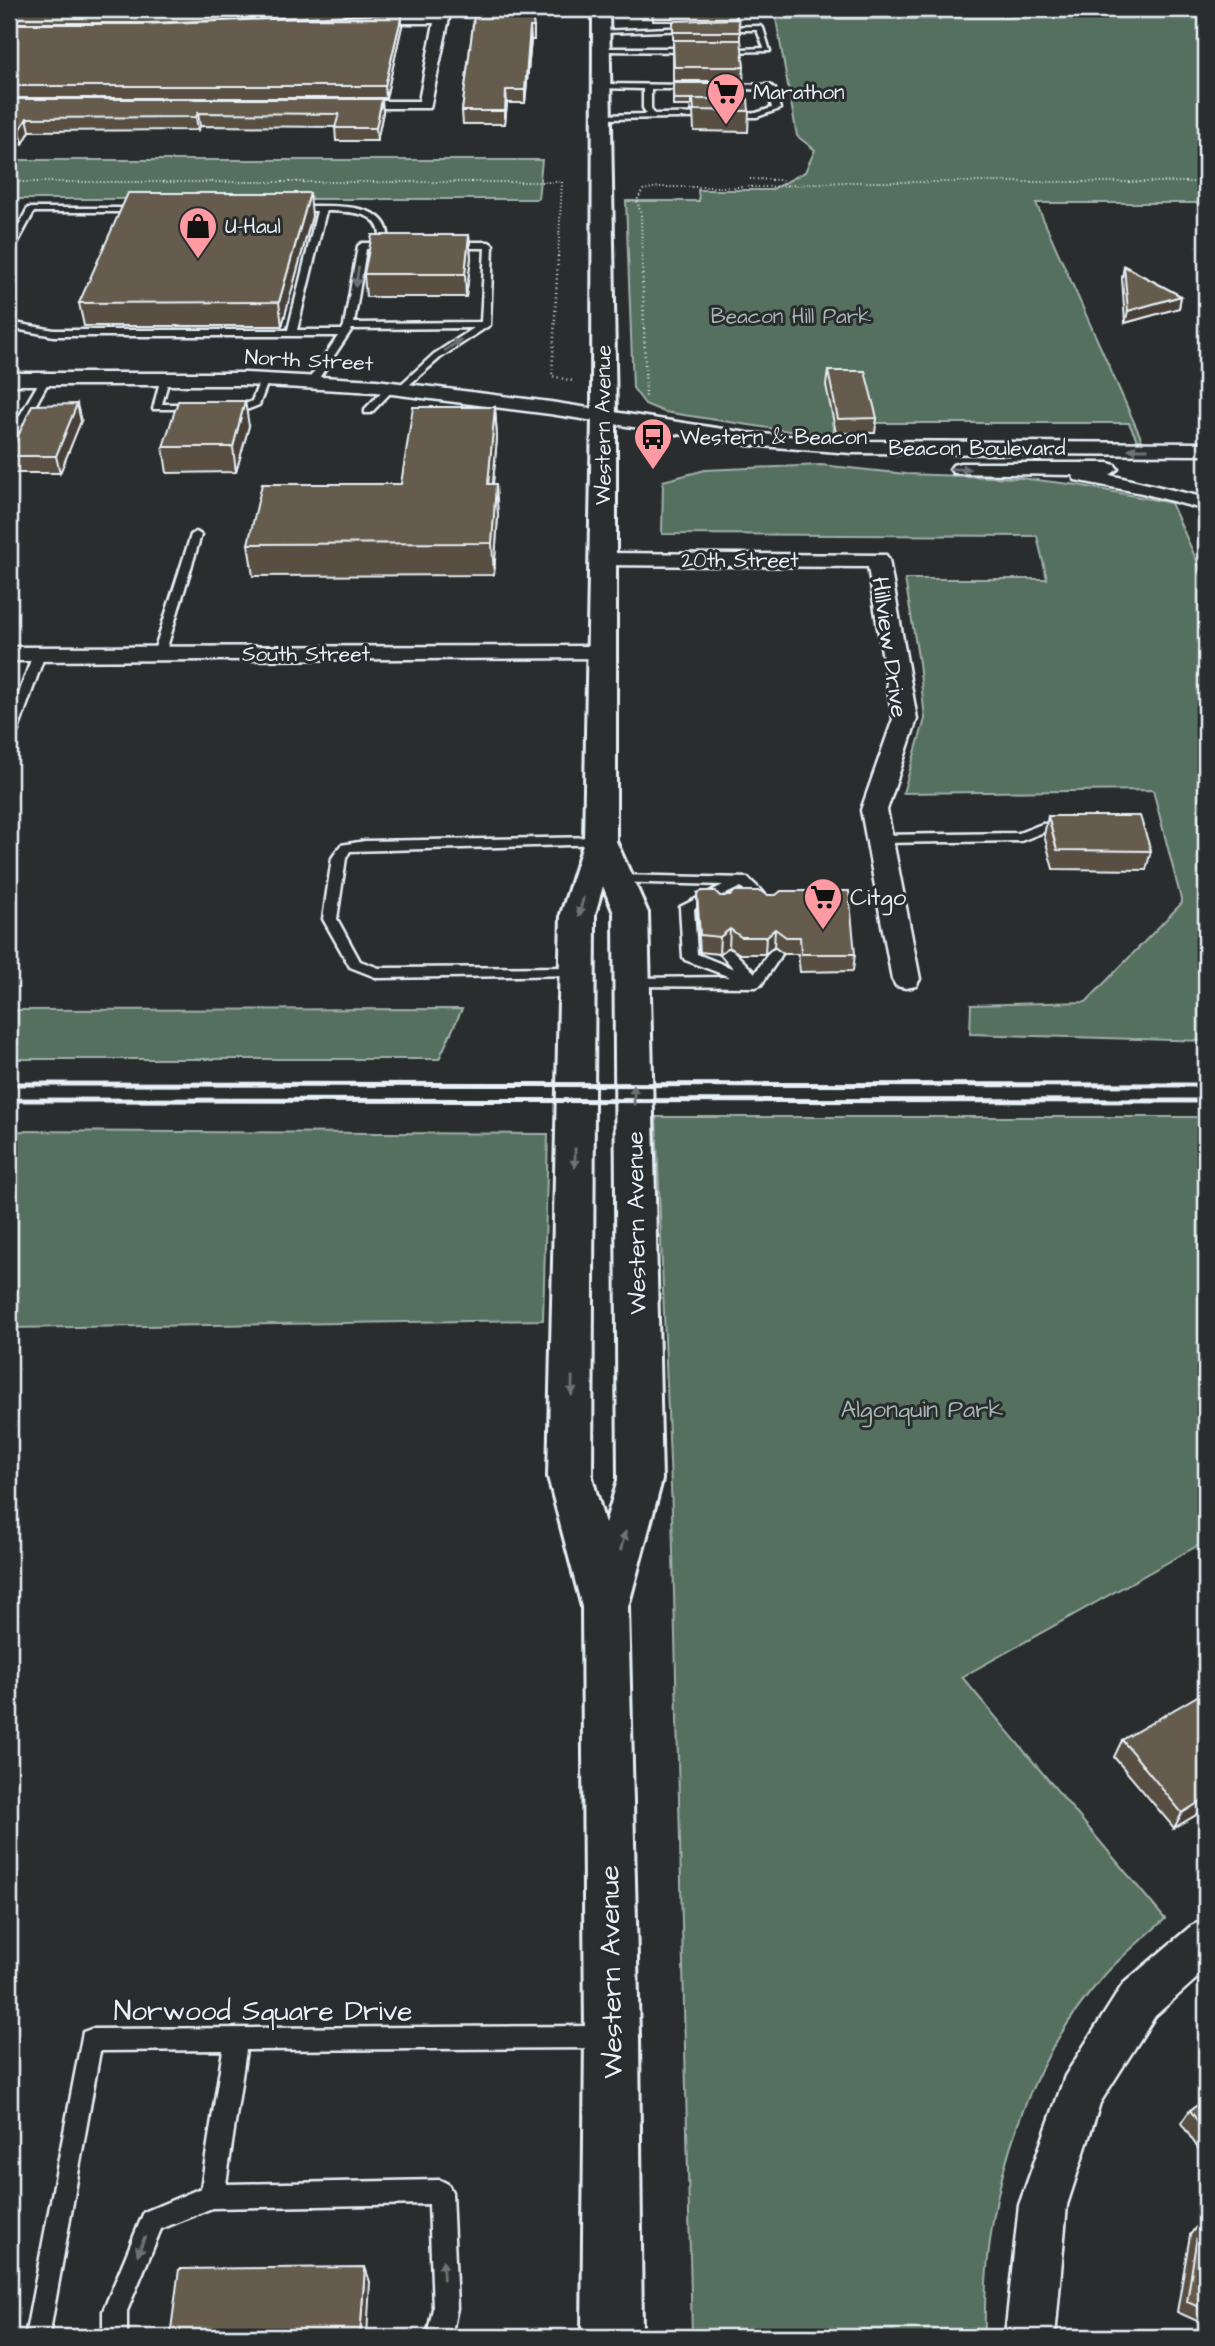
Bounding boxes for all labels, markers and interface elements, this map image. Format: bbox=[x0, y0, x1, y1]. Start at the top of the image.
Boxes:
supermarket icon: Marathon bbox=[705, 71, 747, 126]
place label: Marathon bbox=[753, 78, 845, 107]
shop icon: U-Haul bbox=[177, 205, 219, 260]
place label: U-Haul bbox=[225, 212, 281, 241]
one-way arrow bbox=[351, 266, 362, 288]
park label: Beacon Hill Park bbox=[711, 302, 871, 331]
one-way arrow bbox=[444, 338, 462, 352]
street label: North Street bbox=[244, 343, 374, 378]
street label: Western Avenue bbox=[589, 345, 618, 505]
bus stop icon: Western & Beacon bbox=[632, 416, 674, 471]
place label: Western & Beacon bbox=[680, 423, 867, 452]
street label: Beacon Boulevard bbox=[889, 434, 1066, 463]
one-way arrow bbox=[1127, 443, 1149, 455]
one-way arrow bbox=[950, 464, 972, 475]
street label: 20th Street bbox=[681, 546, 799, 575]
street label: Hillview Drive bbox=[862, 575, 916, 720]
street label: South Street bbox=[242, 640, 371, 669]
supermarket icon: Citgo bbox=[802, 876, 844, 931]
place label: Citgo bbox=[850, 881, 907, 916]
one-way arrow bbox=[575, 896, 586, 918]
one-way arrow bbox=[628, 1084, 640, 1106]
street label: Western Avenue bbox=[618, 1131, 656, 1315]
one-way arrow bbox=[569, 1148, 581, 1170]
one-way arrow bbox=[566, 1375, 577, 1397]
park label: Algonquin Park bbox=[841, 1393, 1003, 1428]
one-way arrow bbox=[618, 1530, 629, 1552]
street label: Western Avenue bbox=[590, 1865, 633, 2079]
street label: Norwood Square Drive bbox=[114, 1992, 412, 2031]
one-way arrow bbox=[136, 2236, 147, 2257]
one-way arrow bbox=[438, 2258, 449, 2280]

